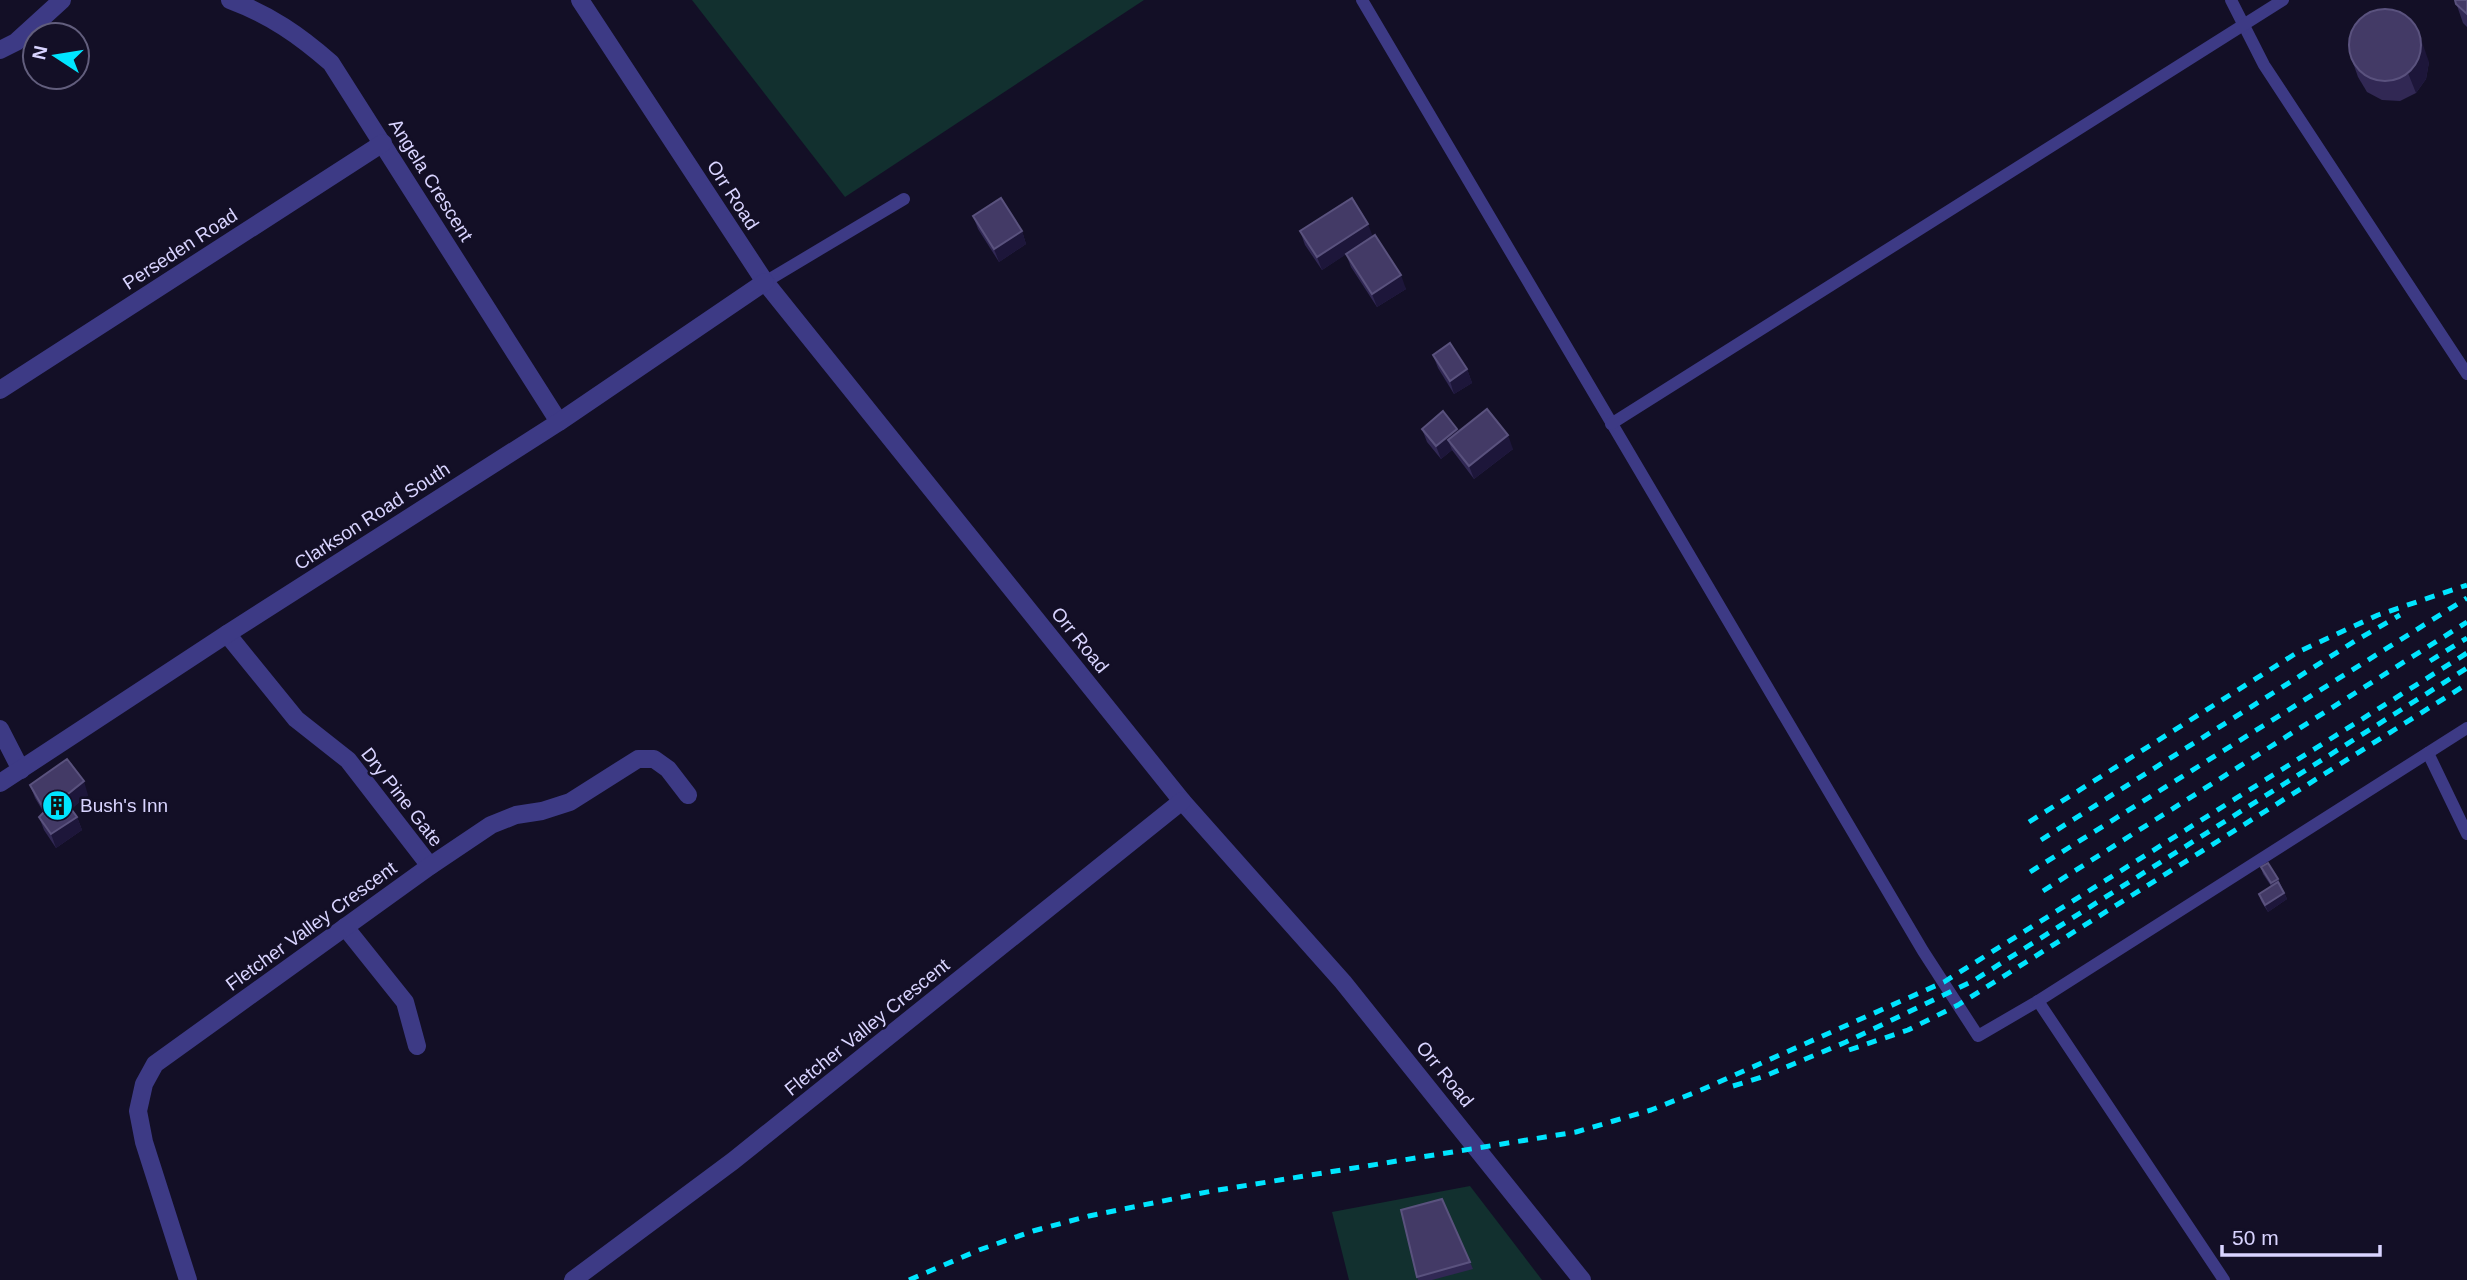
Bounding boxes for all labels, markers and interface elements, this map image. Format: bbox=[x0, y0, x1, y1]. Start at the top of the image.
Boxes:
north arrow bbox=[21, 21, 91, 91]
text: N bbox=[28, 44, 52, 61]
street label: Angela Crescent bbox=[385, 115, 478, 246]
street label: Orr Road bbox=[703, 157, 763, 233]
street label: Perseden Road bbox=[119, 204, 241, 294]
street label: Clarkson Road South bbox=[291, 458, 453, 574]
street label: Orr Road bbox=[1047, 603, 1113, 677]
street label: Dry Pine Gate bbox=[357, 744, 447, 850]
building icon: Bush's Inn bbox=[40, 788, 74, 822]
place label: Bush's Inn bbox=[80, 795, 168, 816]
street label: Fletcher Valley Crescent bbox=[222, 857, 401, 995]
street label: Fletcher Valley Crescent bbox=[781, 954, 954, 1100]
street label: Orr Road bbox=[1412, 1037, 1478, 1111]
scale bar bbox=[2222, 1214, 2380, 1258]
text: 50 m bbox=[2232, 1226, 2279, 1249]

